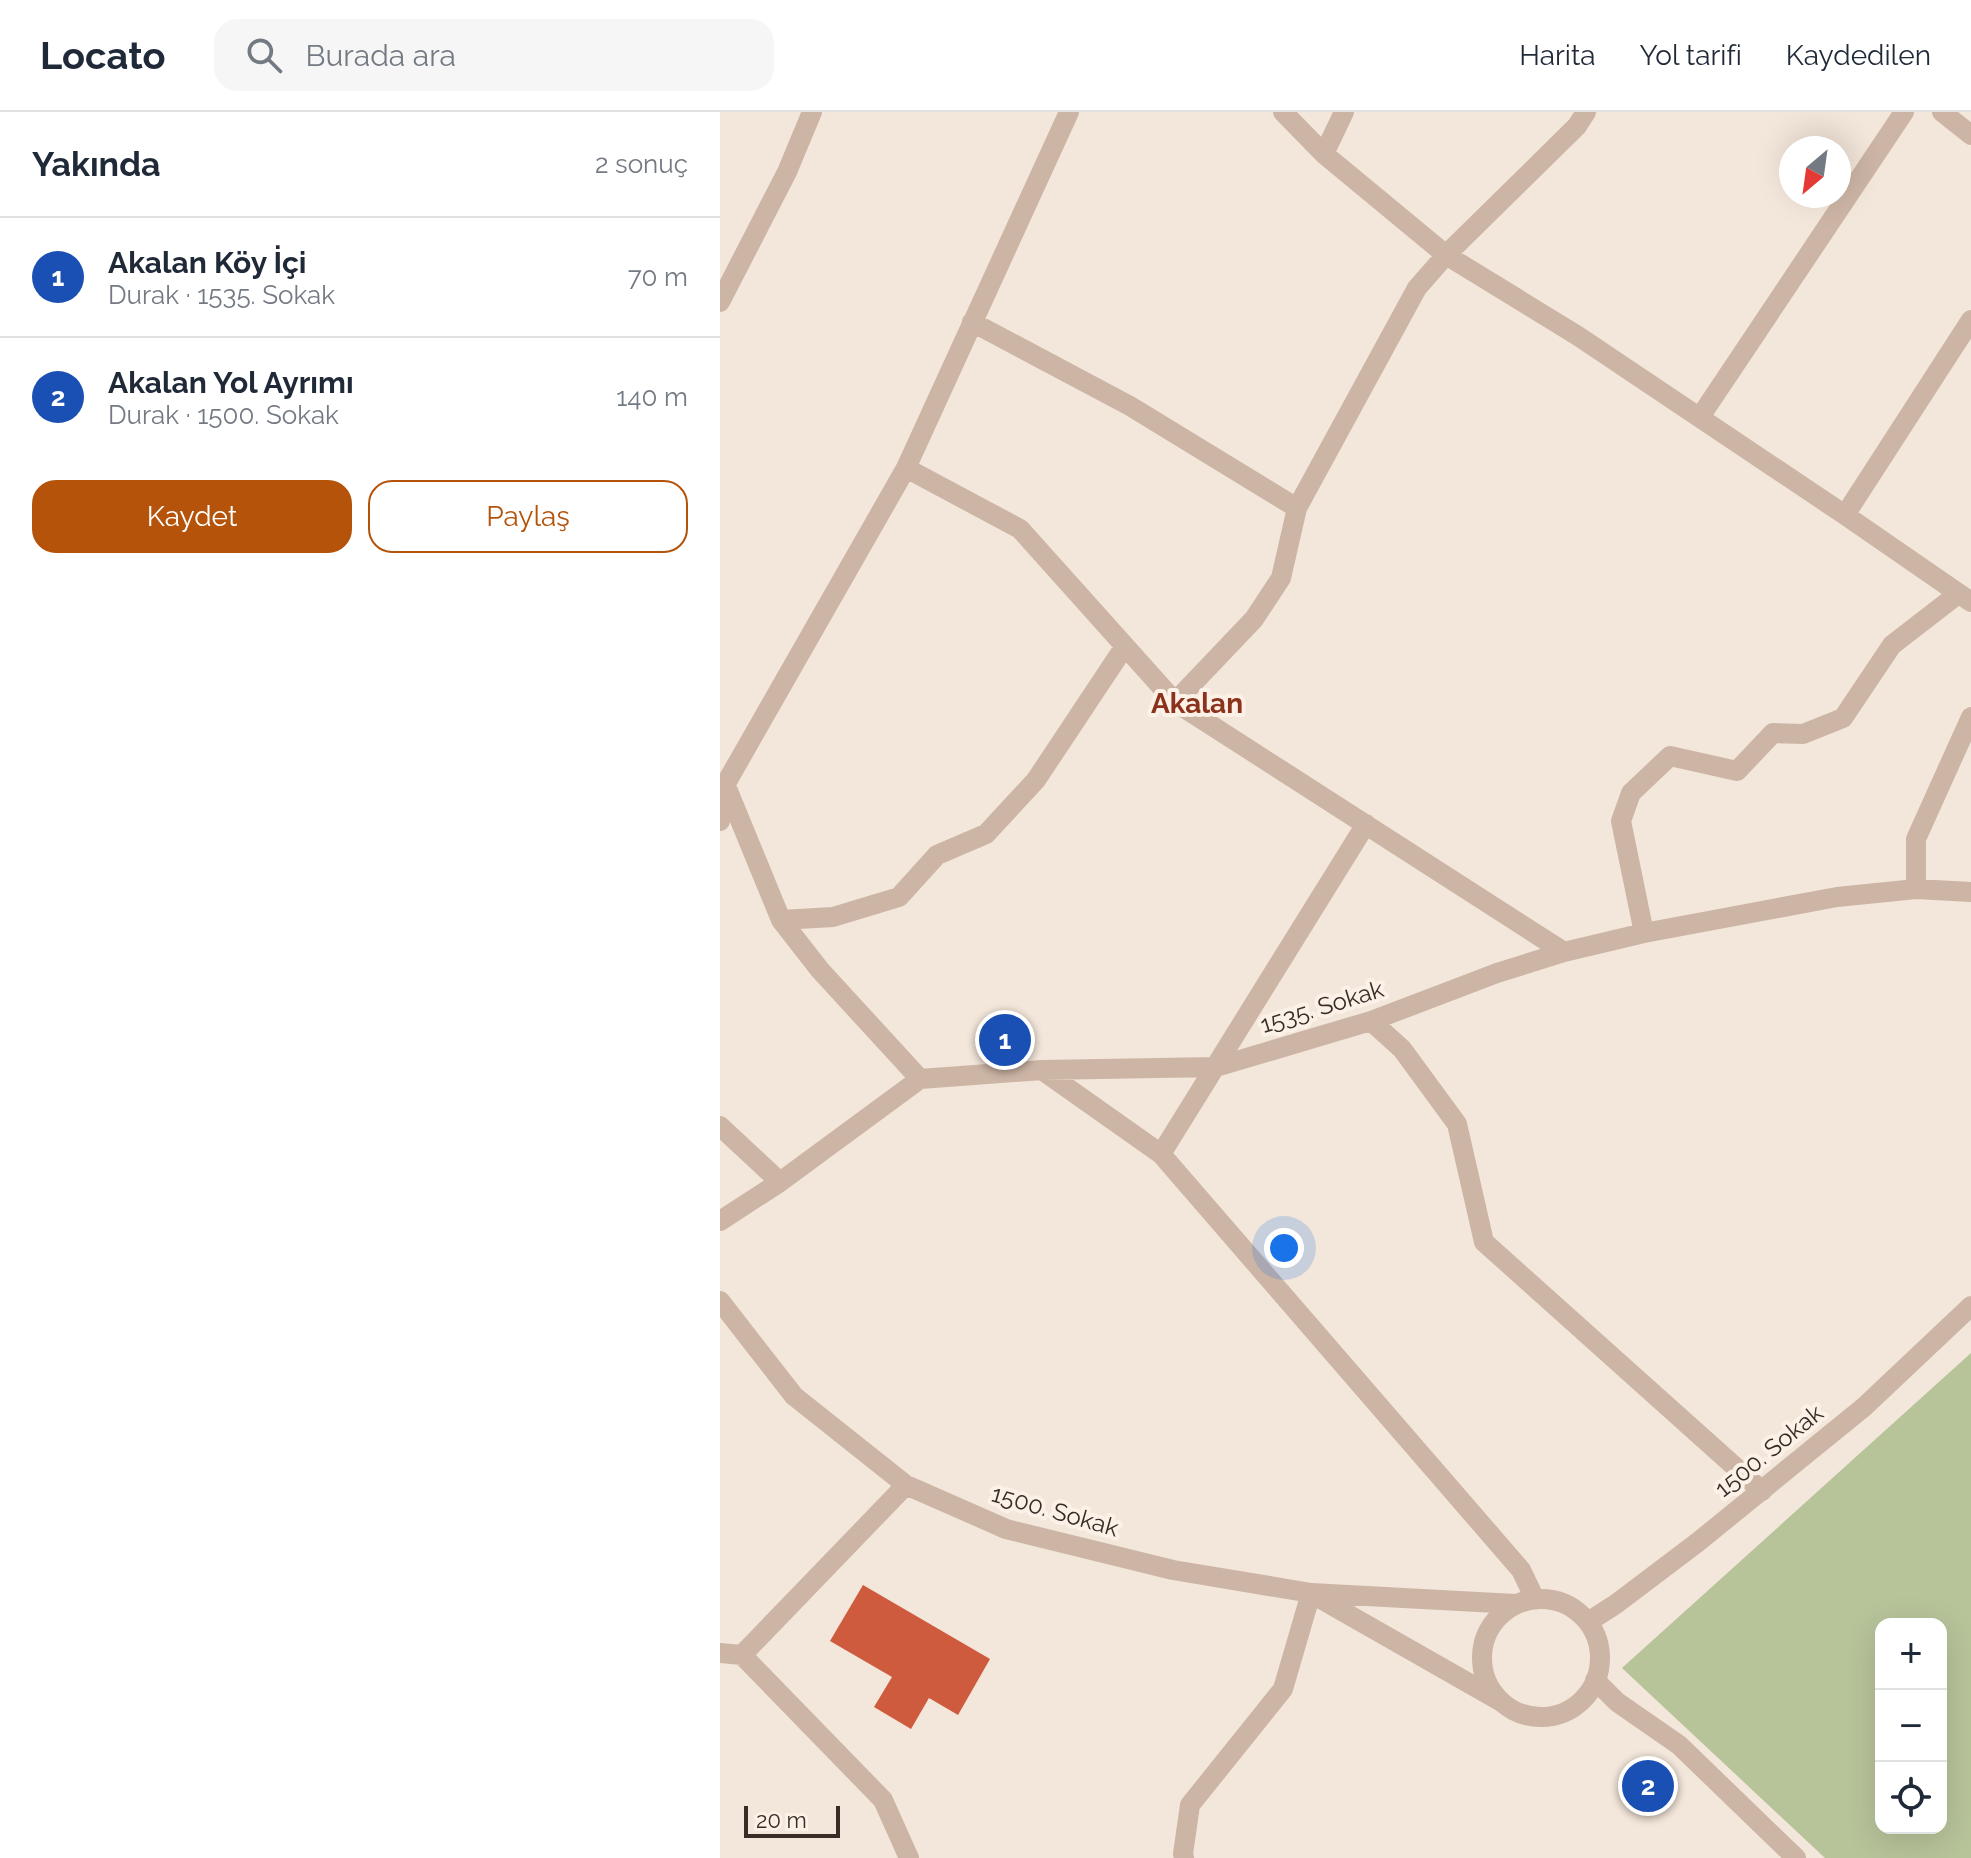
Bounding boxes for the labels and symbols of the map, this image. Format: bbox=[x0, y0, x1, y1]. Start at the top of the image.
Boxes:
north arrow bbox=[1779, 136, 1851, 208]
district label: Akalan bbox=[1151, 687, 1243, 720]
street label: 1535. Sokak bbox=[1257, 974, 1387, 1039]
pin: 1 bbox=[979, 1010, 1031, 1070]
your location bbox=[1264, 1228, 1304, 1268]
street label: 1500. Sokak bbox=[1709, 1398, 1829, 1503]
street label: 1500. Sokak bbox=[988, 1479, 1122, 1543]
pin: 2 bbox=[1622, 1756, 1674, 1816]
scale bar bbox=[744, 1802, 840, 1838]

